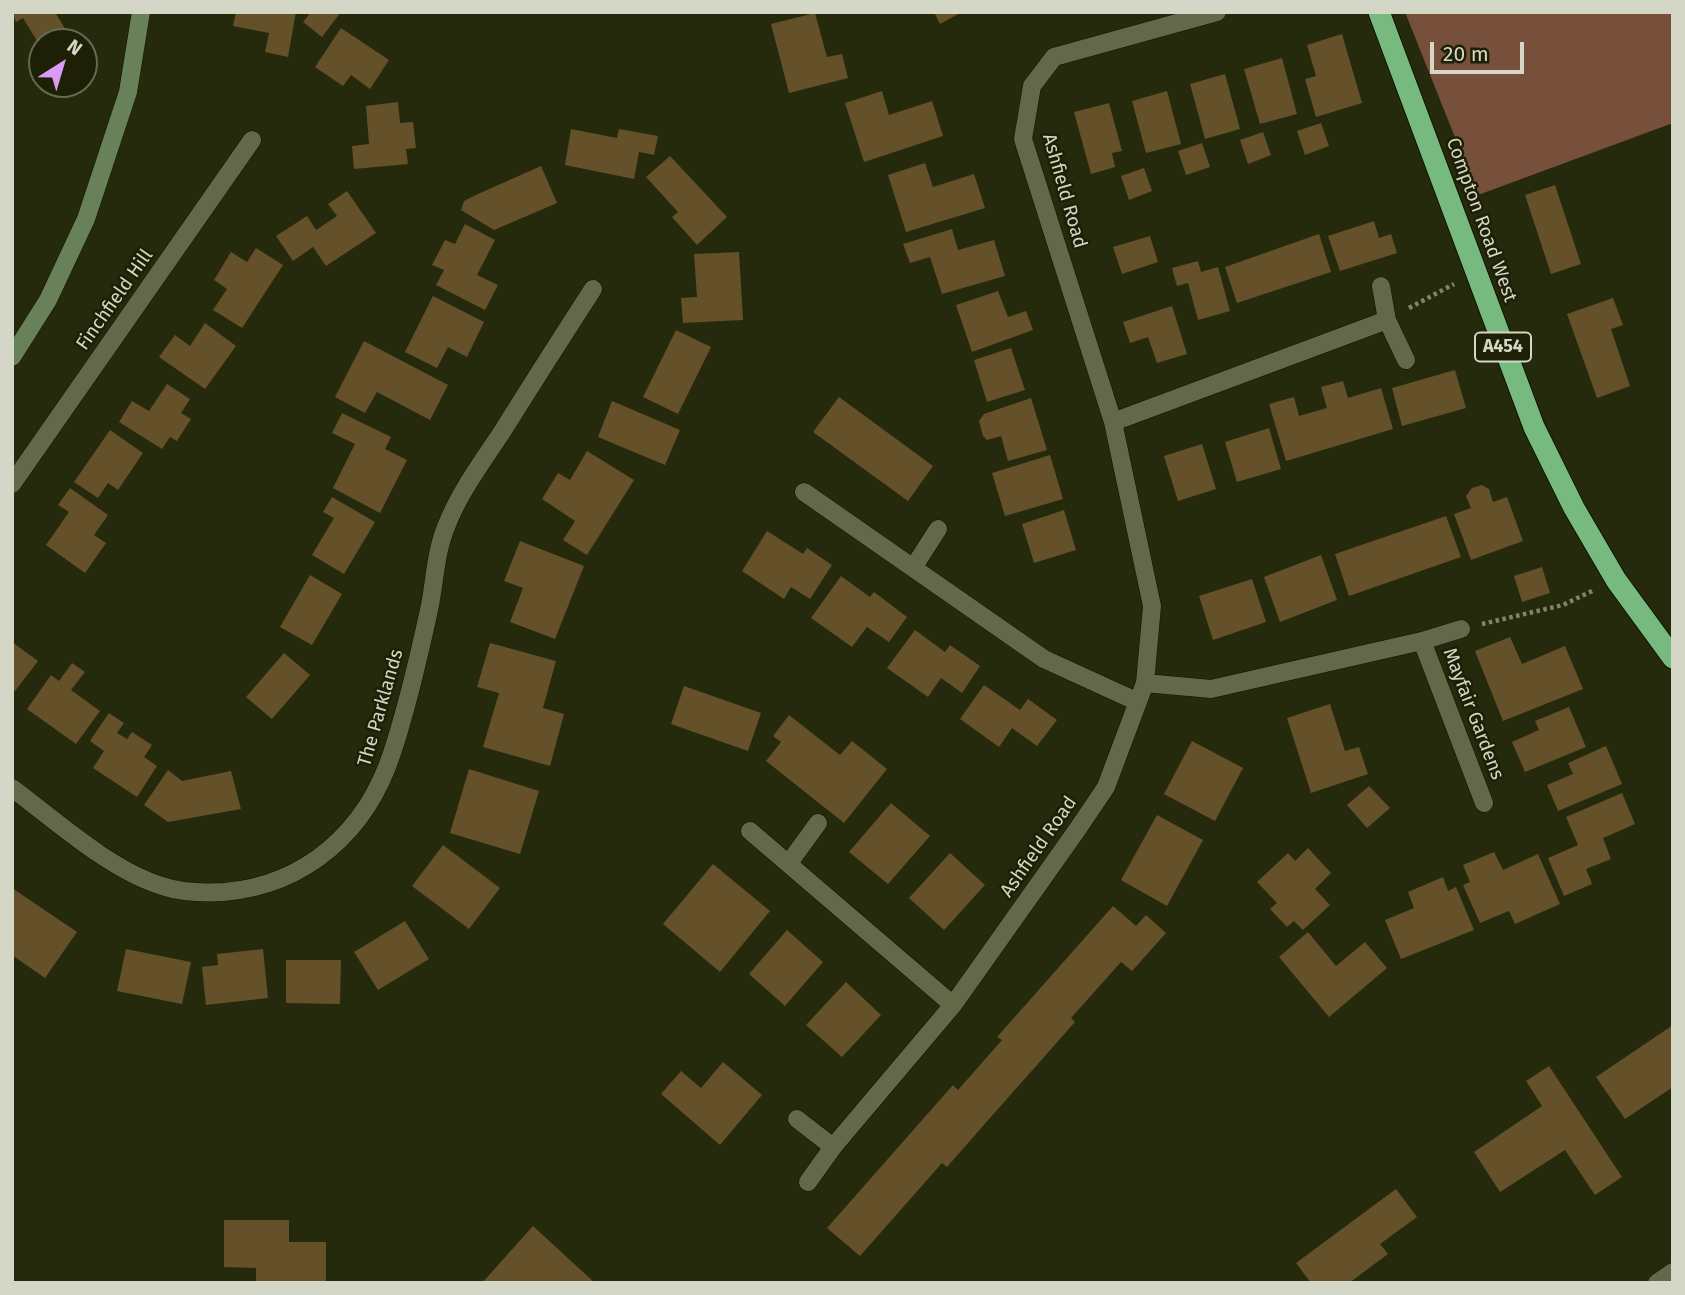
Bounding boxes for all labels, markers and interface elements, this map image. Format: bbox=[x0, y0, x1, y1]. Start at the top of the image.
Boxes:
north arrow bbox=[28, 28, 98, 98]
scale bar bbox=[1433, 28, 1528, 72]
text: N bbox=[63, 34, 87, 60]
text: 20 m bbox=[1443, 41, 1489, 67]
street label: Ashfield Road bbox=[1037, 131, 1091, 251]
street label: Compton Road West bbox=[1441, 135, 1521, 305]
street label: Finchfield Hill bbox=[72, 245, 158, 355]
road number: A454 bbox=[1475, 332, 1531, 362]
street label: Mayfair Gardens bbox=[1437, 645, 1509, 783]
street label: The Parklands bbox=[353, 647, 409, 769]
street label: Ashfield Road bbox=[996, 792, 1082, 902]

